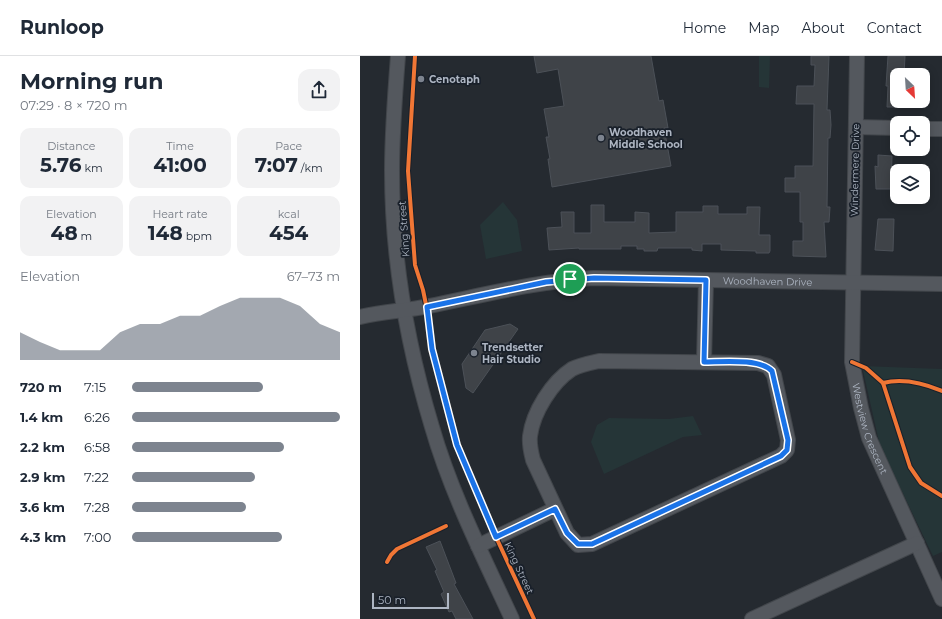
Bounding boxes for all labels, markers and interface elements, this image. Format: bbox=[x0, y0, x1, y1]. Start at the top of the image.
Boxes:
text: Runloop bbox=[20, 16, 104, 39]
text: Home bbox=[683, 19, 726, 37]
text: Map bbox=[748, 19, 779, 37]
text: About bbox=[801, 19, 845, 37]
text: Contact bbox=[867, 19, 922, 37]
text: Morning run bbox=[20, 68, 163, 95]
north arrow bbox=[890, 68, 930, 108]
map controls bbox=[890, 68, 930, 204]
button: share bbox=[298, 69, 340, 111]
place label: Cenotaph bbox=[429, 73, 480, 86]
marker: Cenotaph bbox=[416, 74, 426, 84]
text: 07:29 · 8 × 720 m bbox=[20, 97, 127, 113]
button: locate bbox=[890, 116, 930, 156]
street label: Windermere Drive bbox=[848, 124, 862, 216]
place label: Woodhaven Middle School bbox=[609, 126, 683, 151]
marker: Woodhaven Middle School bbox=[596, 133, 606, 143]
text: Distance bbox=[47, 139, 95, 153]
text: Time bbox=[166, 139, 194, 153]
text: Pace bbox=[275, 139, 302, 153]
text: 5.76 bbox=[40, 153, 82, 177]
text: 41:00 bbox=[153, 153, 207, 177]
text: 7:07 bbox=[255, 153, 298, 177]
text: km bbox=[82, 161, 103, 175]
text: /km bbox=[298, 161, 323, 175]
button: layers bbox=[890, 164, 930, 204]
street label: King Street bbox=[396, 200, 412, 258]
text: Elevation bbox=[46, 207, 97, 221]
text: Heart rate bbox=[152, 207, 208, 221]
text: kcal bbox=[278, 207, 300, 221]
text: 48 bbox=[50, 221, 78, 245]
text: 148 bbox=[148, 221, 183, 245]
text: 454 bbox=[269, 221, 308, 245]
text: m bbox=[78, 229, 92, 243]
text: bpm bbox=[183, 229, 212, 243]
pin bbox=[553, 262, 587, 296]
text: Elevation bbox=[20, 268, 80, 284]
text: 67–73 m bbox=[287, 268, 340, 284]
icon: arrive bbox=[559, 268, 581, 290]
street label: Woodhaven Drive bbox=[723, 274, 812, 288]
place label: Trendsetter Hair Studio bbox=[482, 341, 544, 366]
marker: Trendsetter Hair Studio bbox=[469, 348, 479, 358]
text: 720 m bbox=[20, 379, 62, 395]
text: 7:15 bbox=[84, 379, 106, 395]
street label: Westview Crescent bbox=[850, 382, 891, 476]
text: 1.4 km bbox=[20, 409, 63, 425]
text: 6:26 bbox=[84, 409, 110, 425]
text: 2.2 km bbox=[20, 439, 65, 455]
text: 6:58 bbox=[84, 439, 110, 455]
text: 2.9 km bbox=[20, 469, 65, 485]
text: 7:22 bbox=[84, 469, 109, 485]
text: 3.6 km bbox=[20, 499, 65, 515]
text: 7:28 bbox=[84, 499, 110, 515]
text: 4.3 km bbox=[20, 529, 66, 545]
text: 7:00 bbox=[84, 529, 111, 545]
street label: King Street bbox=[501, 540, 537, 596]
scale bar bbox=[372, 591, 449, 610]
text: 50 m bbox=[378, 593, 406, 607]

